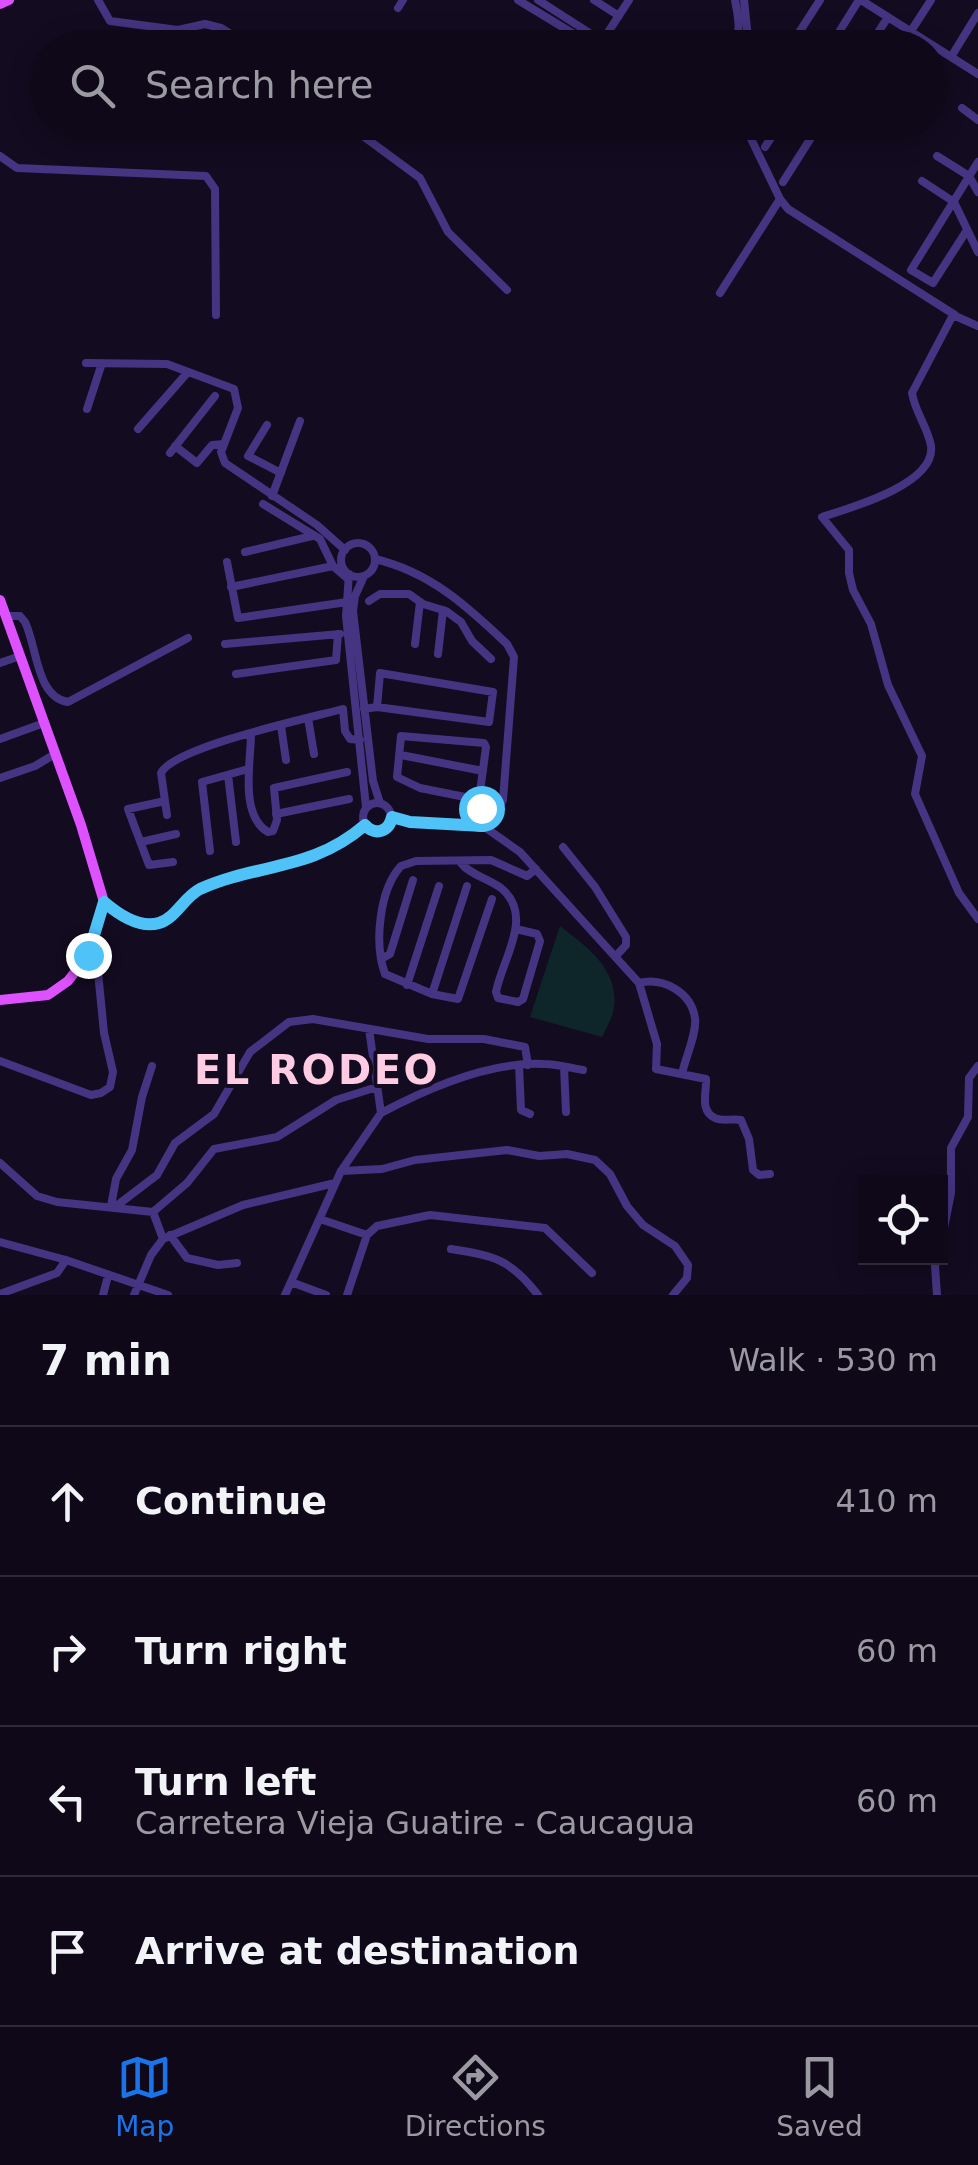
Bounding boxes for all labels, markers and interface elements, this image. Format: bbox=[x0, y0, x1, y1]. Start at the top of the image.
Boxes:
search box bbox=[30, 30, 948, 140]
icon: search bbox=[65, 58, 120, 113]
text: Search here bbox=[145, 63, 373, 107]
route start bbox=[459, 786, 505, 832]
route end bbox=[66, 933, 112, 979]
district label: EL RODEO bbox=[194, 1047, 440, 1093]
map controls bbox=[858, 1175, 948, 1265]
button: locate bbox=[858, 1175, 948, 1265]
text: 7 min bbox=[40, 1336, 172, 1385]
text: Walk · 530 m bbox=[728, 1341, 938, 1379]
icon: ahead bbox=[40, 1474, 95, 1529]
text: Continue bbox=[135, 1479, 327, 1523]
text: 410 m bbox=[836, 1482, 938, 1520]
icon: right bbox=[40, 1624, 95, 1679]
text: Turn right bbox=[135, 1629, 347, 1673]
text: 60 m bbox=[856, 1632, 938, 1670]
text: Turn left bbox=[135, 1760, 316, 1804]
icon: left bbox=[40, 1774, 95, 1829]
text: 60 m bbox=[856, 1782, 938, 1820]
text: Carretera Vieja Guatire - Caucagua bbox=[135, 1804, 695, 1842]
icon: arrive bbox=[40, 1924, 95, 1979]
text: Arrive at destination bbox=[135, 1929, 580, 1973]
tab: Map bbox=[115, 2050, 174, 2143]
tab: Directions bbox=[405, 2050, 546, 2143]
tab: Saved bbox=[776, 2050, 863, 2143]

